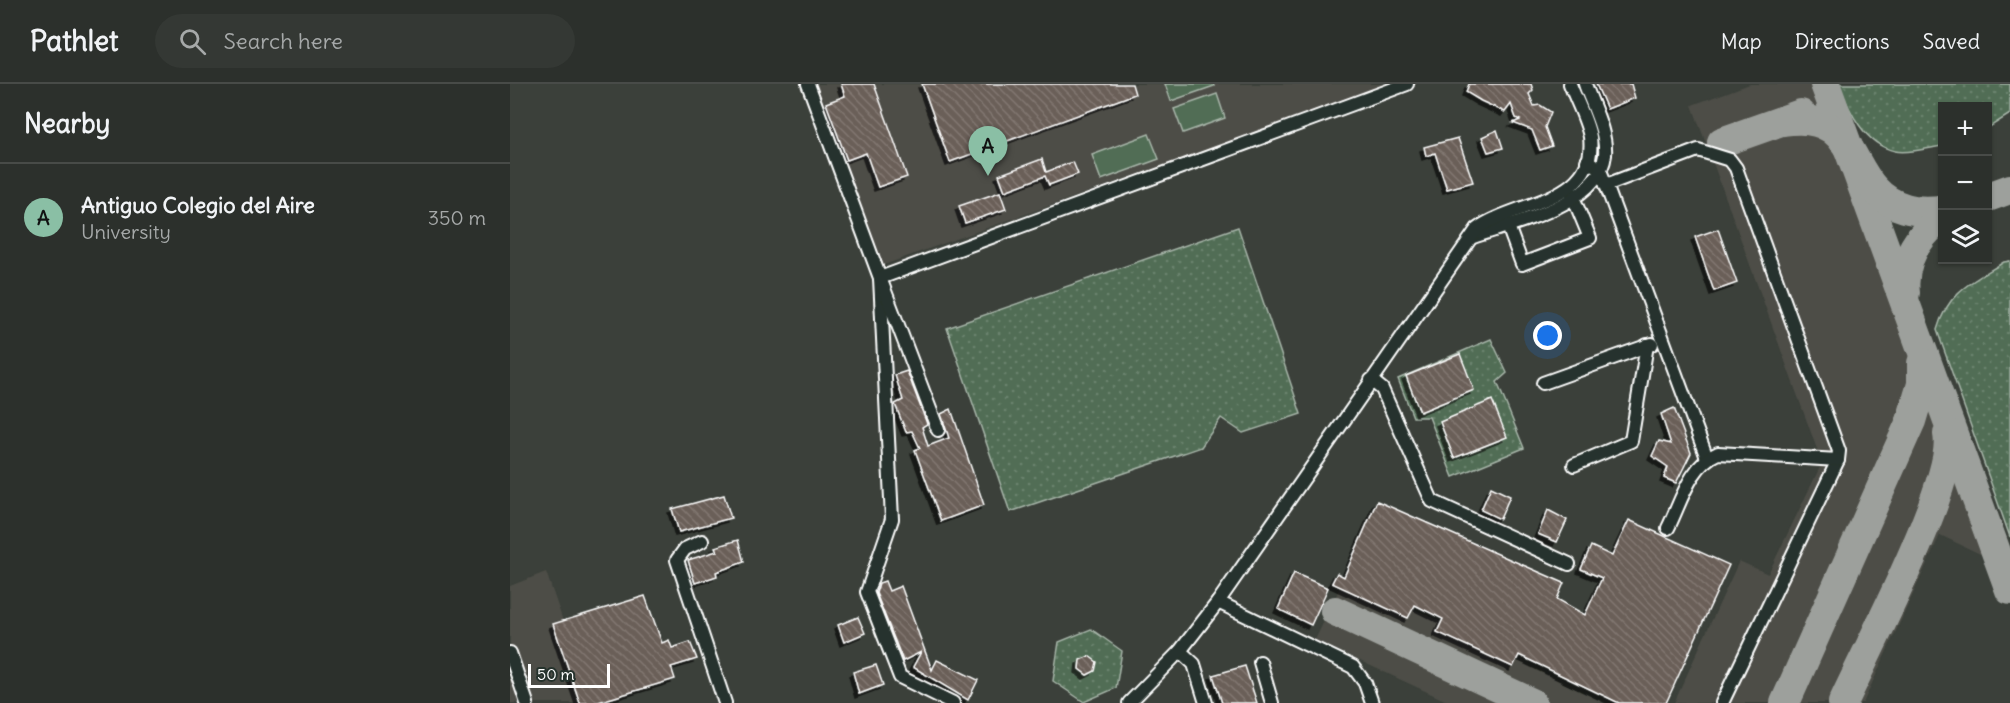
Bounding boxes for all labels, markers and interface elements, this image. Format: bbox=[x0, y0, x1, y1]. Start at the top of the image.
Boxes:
search box bbox=[155, 14, 575, 68]
text: Pathlet bbox=[30, 23, 119, 59]
icon: search bbox=[176, 25, 209, 58]
text: Search here bbox=[224, 27, 343, 55]
text: Map bbox=[1721, 28, 1762, 55]
text: Directions bbox=[1795, 28, 1889, 55]
text: Saved bbox=[1922, 28, 1980, 55]
map controls bbox=[1938, 102, 1992, 264]
button: + bbox=[1938, 102, 1992, 156]
text: Nearby bbox=[24, 107, 110, 140]
pin: A bbox=[968, 126, 1008, 176]
button: − bbox=[1938, 156, 1992, 210]
text: Antiguo Colegio del Aire bbox=[81, 191, 315, 219]
text: A bbox=[37, 205, 50, 230]
text: 350 m bbox=[428, 205, 486, 230]
button: layers bbox=[1938, 210, 1992, 264]
text: University bbox=[81, 219, 171, 244]
your location bbox=[1533, 321, 1562, 350]
scale bar bbox=[528, 661, 610, 688]
text: 50 m bbox=[537, 664, 575, 684]

